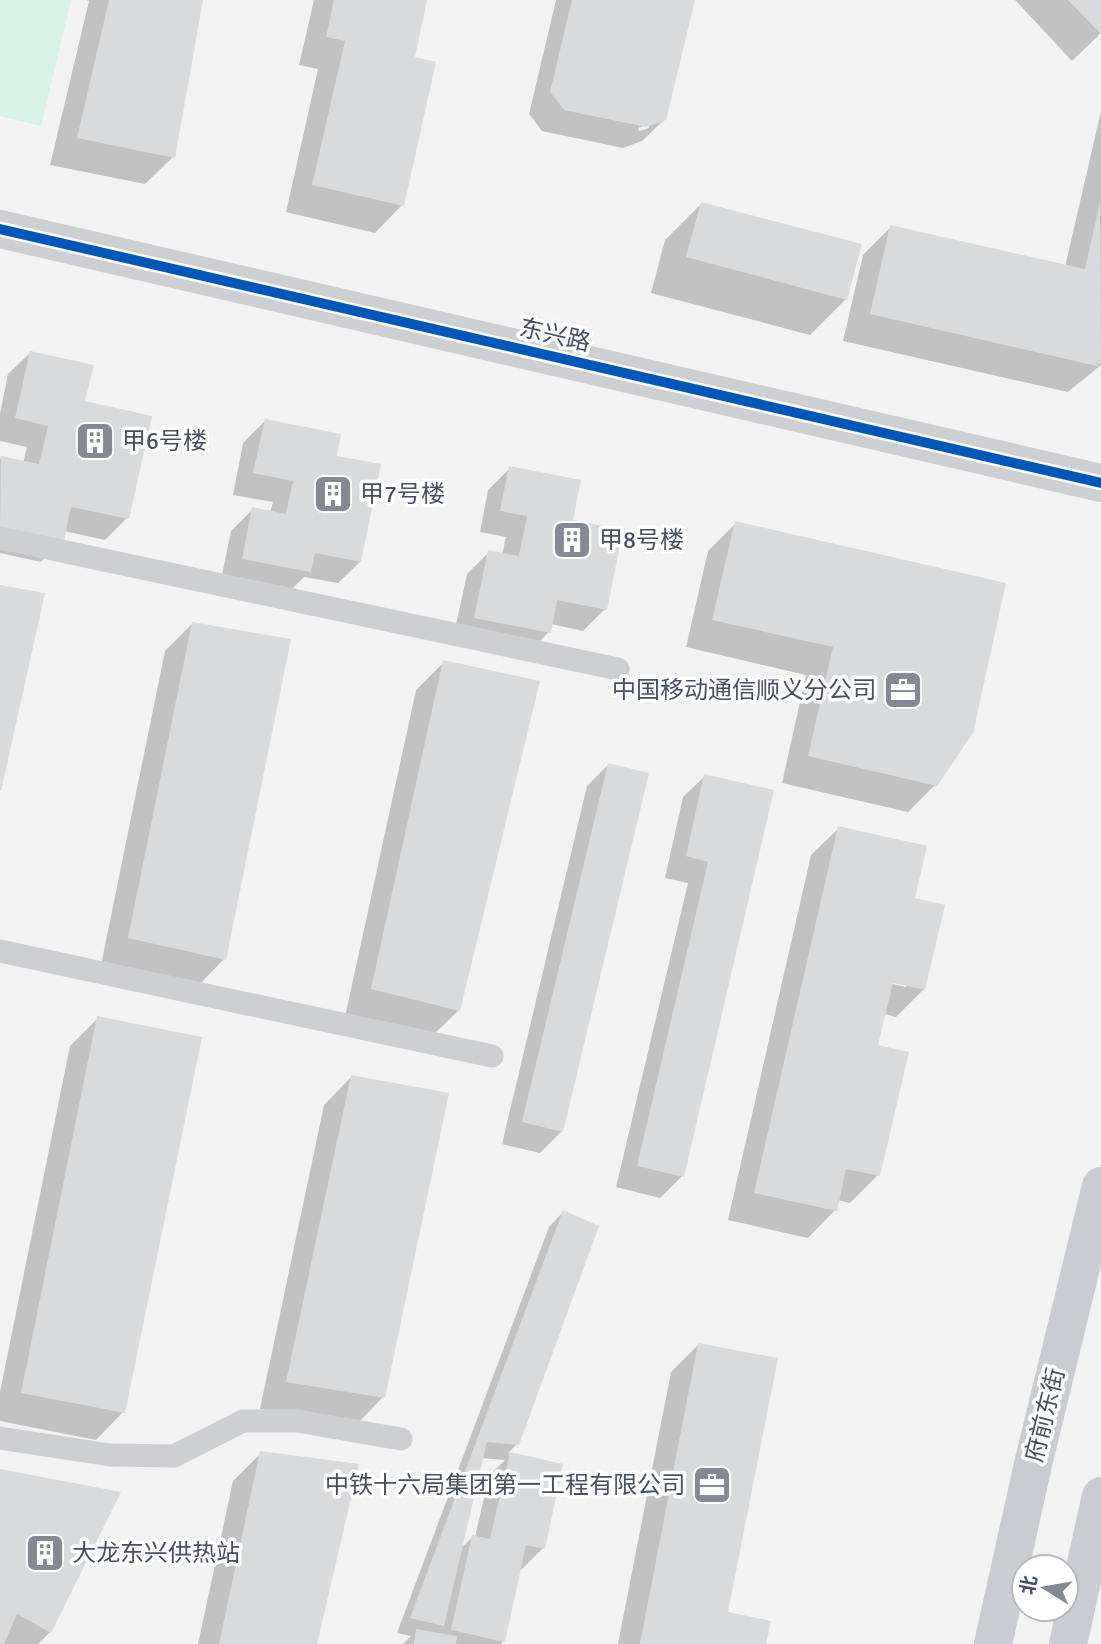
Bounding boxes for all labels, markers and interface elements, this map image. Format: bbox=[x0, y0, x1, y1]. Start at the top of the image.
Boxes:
street label: 东兴路 bbox=[517, 312, 593, 358]
building icon: 甲6号楼 bbox=[74, 420, 116, 462]
place label: 甲6号楼 bbox=[122, 426, 207, 456]
building icon: 甲7号楼 bbox=[312, 473, 354, 515]
place label: 甲7号楼 bbox=[360, 479, 445, 509]
building icon: 甲8号楼 bbox=[551, 519, 593, 561]
place label: 甲8号楼 bbox=[599, 525, 684, 555]
office icon: 中国移动通信顺义分公司 bbox=[882, 669, 924, 711]
place label: 中国移动通信顺义分公司 bbox=[612, 675, 876, 705]
street label: 府前东街 bbox=[1019, 1365, 1071, 1465]
office icon: 中铁十六局集团第一工程有限公司 bbox=[691, 1464, 733, 1506]
place label: 中铁十六局集团第一工程有限公司 bbox=[325, 1470, 685, 1500]
building icon: 大龙东兴供热站 bbox=[24, 1532, 66, 1574]
place label: 大龙东兴供热站 bbox=[72, 1538, 240, 1568]
north arrow bbox=[1010, 1553, 1080, 1623]
text: 北 bbox=[1016, 1573, 1043, 1597]

